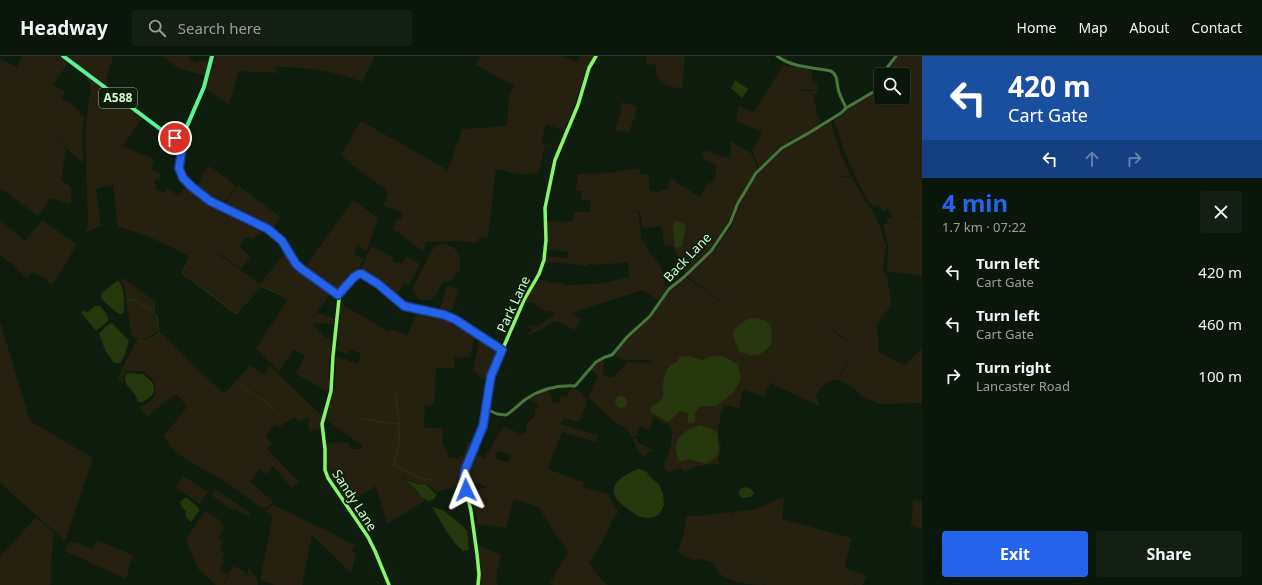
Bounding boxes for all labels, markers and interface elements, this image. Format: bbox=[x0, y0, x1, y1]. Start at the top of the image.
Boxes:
search box bbox=[132, 10, 412, 46]
text: Headway bbox=[20, 15, 108, 41]
icon: search bbox=[146, 17, 168, 39]
text: Search here bbox=[178, 18, 261, 38]
text: Home bbox=[1017, 18, 1056, 37]
text: Map bbox=[1078, 18, 1108, 37]
text: About bbox=[1130, 18, 1169, 37]
text: Contact bbox=[1191, 18, 1242, 37]
text: 420 m bbox=[1008, 67, 1091, 105]
map controls bbox=[874, 68, 910, 104]
button: search bbox=[874, 68, 910, 104]
icon: left bbox=[942, 72, 994, 124]
road number: A588 bbox=[99, 88, 137, 108]
text: Cart Gate bbox=[1008, 103, 1088, 127]
pin bbox=[158, 121, 192, 155]
icon: arrive bbox=[164, 127, 186, 149]
icon: left bbox=[1039, 148, 1061, 170]
icon: ahead bbox=[1081, 148, 1103, 170]
icon: right bbox=[1123, 148, 1145, 170]
text: 4 min bbox=[942, 186, 1008, 219]
button: close bbox=[1200, 191, 1242, 233]
text: 1.7 km · 07:22 bbox=[942, 218, 1026, 236]
street label: Back Lane bbox=[659, 229, 715, 285]
text: Turn left bbox=[976, 253, 1040, 273]
icon: left bbox=[942, 261, 964, 283]
text: 420 m bbox=[1198, 262, 1242, 282]
street label: Park Lane bbox=[492, 273, 534, 335]
text: Cart Gate bbox=[976, 273, 1034, 291]
text: Turn left bbox=[976, 305, 1040, 325]
icon: left bbox=[942, 313, 964, 335]
text: 460 m bbox=[1198, 314, 1242, 334]
text: Cart Gate bbox=[976, 325, 1034, 343]
text: Turn right bbox=[976, 357, 1051, 377]
icon: right bbox=[942, 365, 964, 387]
text: 100 m bbox=[1198, 366, 1242, 386]
text: Lancaster Road bbox=[976, 377, 1070, 395]
street label: Sandy Lane bbox=[328, 466, 382, 534]
position arrow bbox=[445, 469, 487, 511]
button: Exit bbox=[942, 531, 1088, 577]
button: Share bbox=[1096, 531, 1242, 577]

